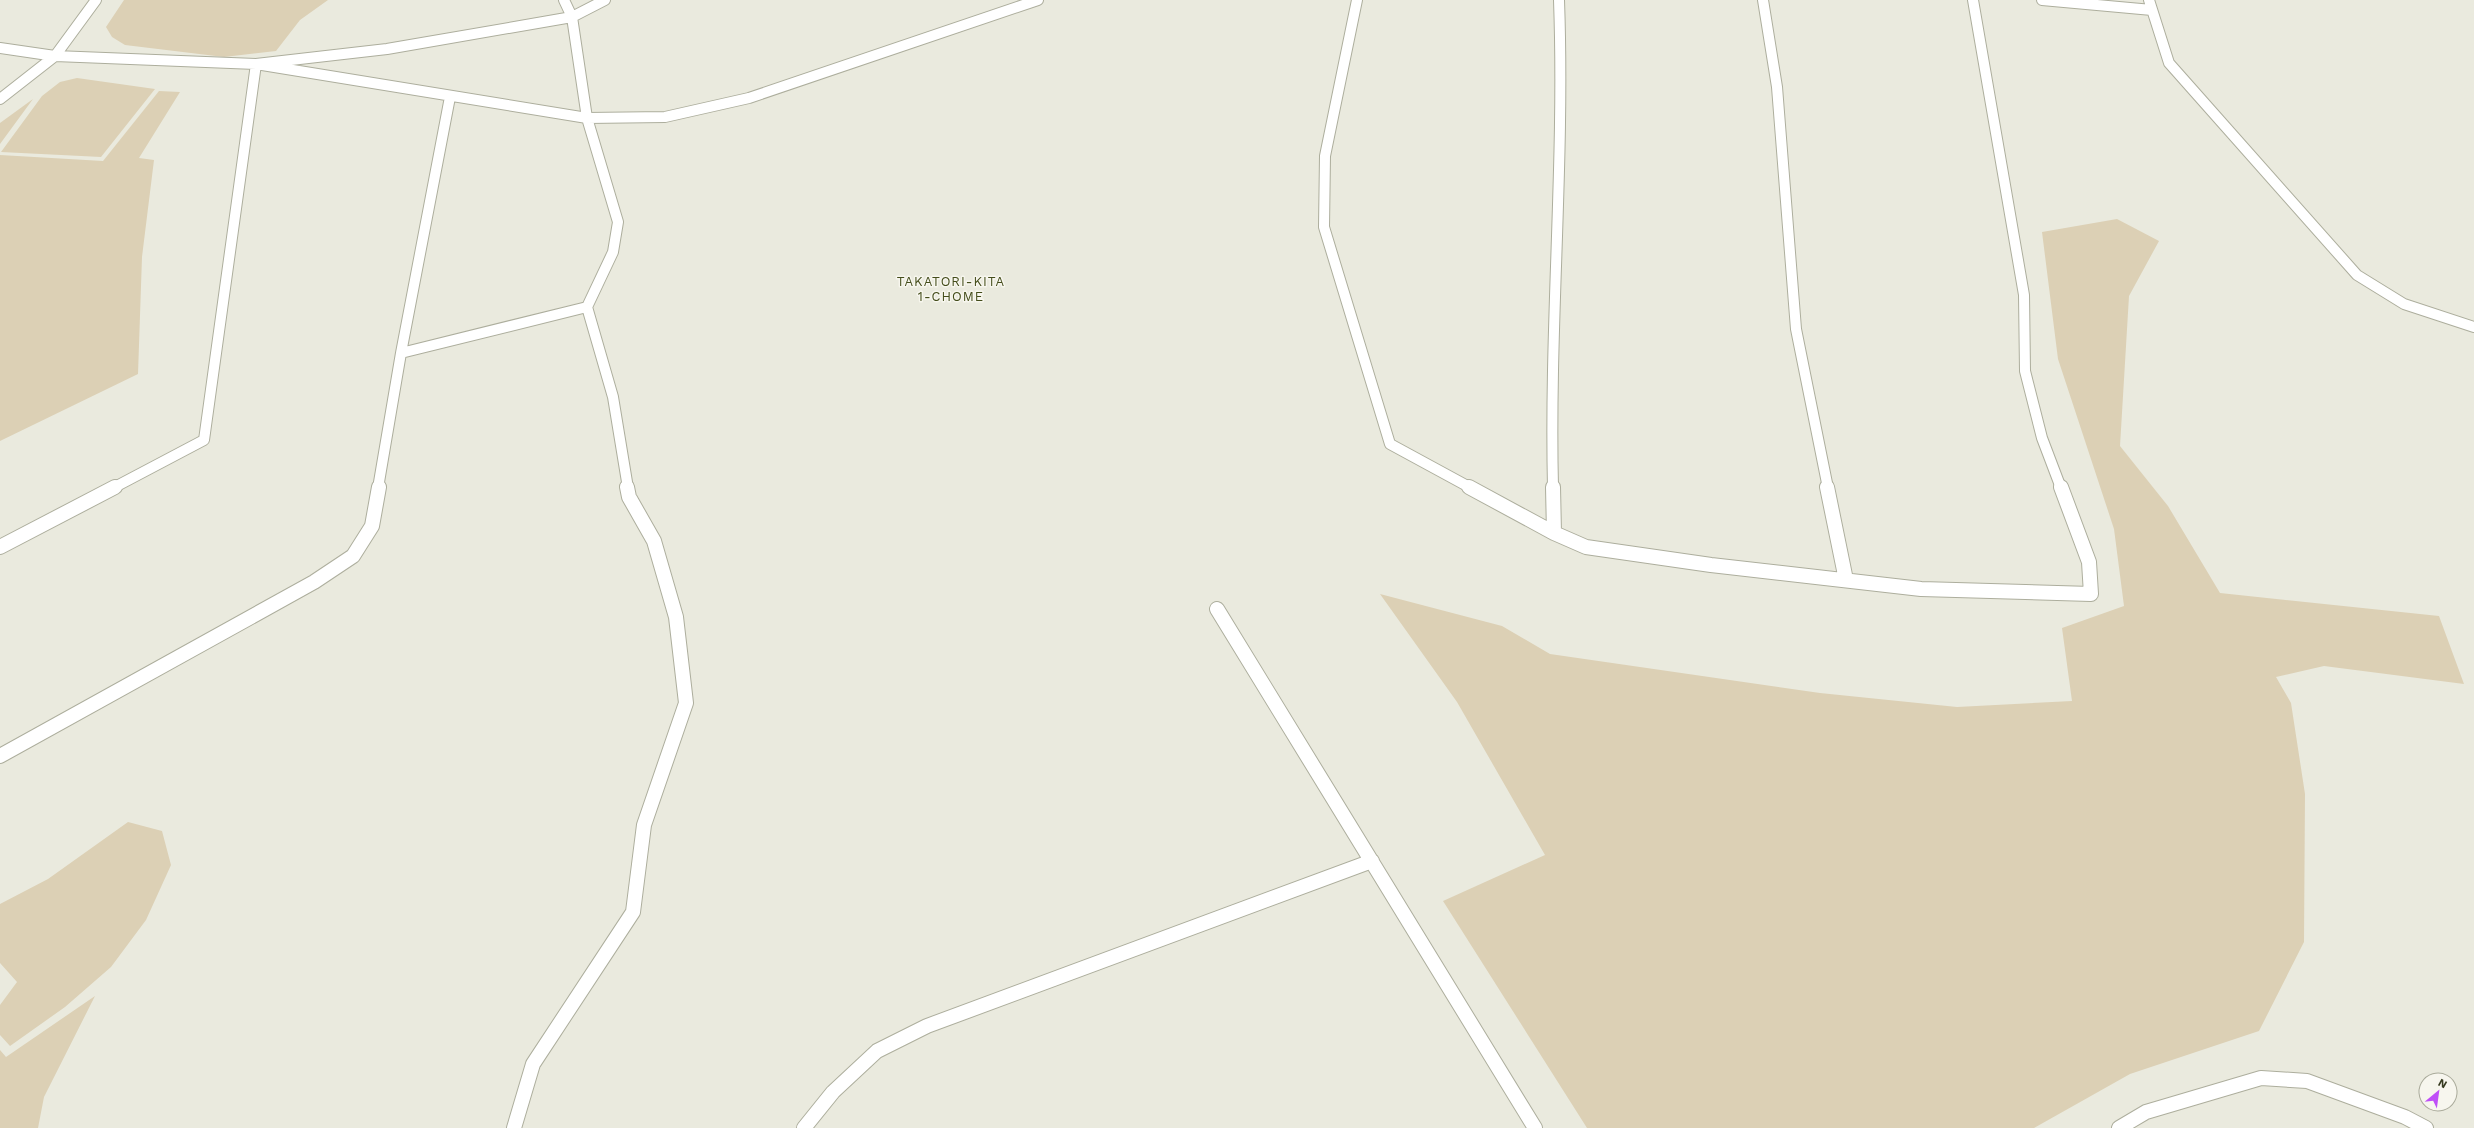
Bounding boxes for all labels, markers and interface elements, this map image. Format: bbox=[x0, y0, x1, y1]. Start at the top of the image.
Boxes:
district label: TAKATORI-KITA 1-CHOME bbox=[897, 274, 1005, 304]
north arrow bbox=[2418, 1072, 2458, 1112]
text: N bbox=[2436, 1076, 2449, 1091]

